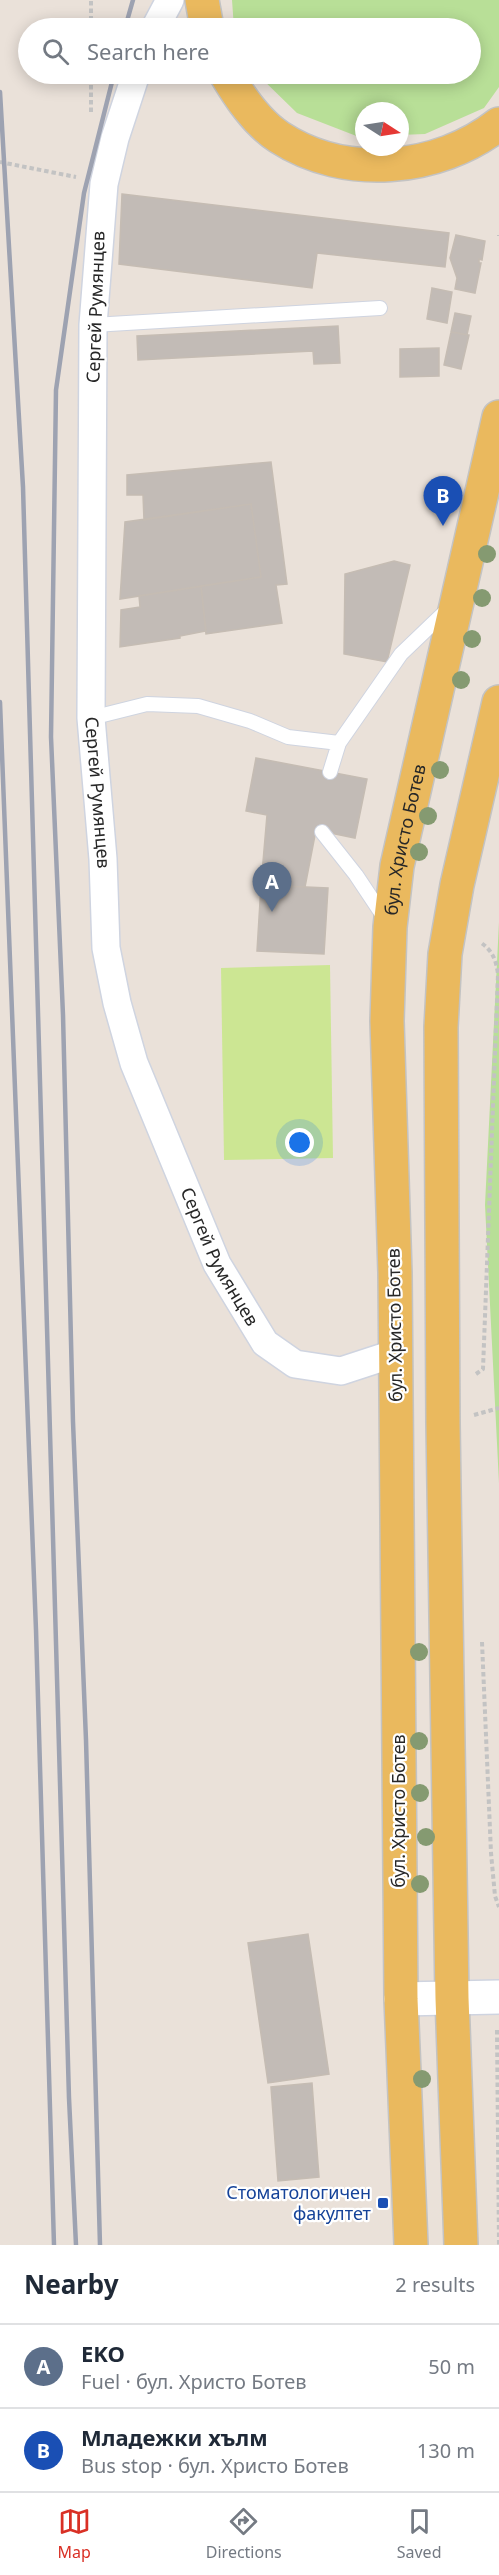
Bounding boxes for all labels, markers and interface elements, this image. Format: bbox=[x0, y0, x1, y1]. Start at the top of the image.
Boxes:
search box bbox=[18, 18, 481, 84]
icon: search bbox=[39, 35, 72, 68]
text: Search here bbox=[87, 36, 209, 66]
north arrow bbox=[355, 102, 409, 156]
street label: Сергей Румянцев bbox=[80, 230, 110, 383]
pin: B bbox=[424, 476, 462, 526]
street label: Сергей Румянцев bbox=[80, 716, 116, 869]
street label: бул. Христо Ботев bbox=[378, 762, 431, 917]
pin: A bbox=[252, 862, 292, 912]
your location bbox=[285, 1128, 314, 1157]
street label: Сергей Румянцев bbox=[176, 1183, 265, 1330]
street label: бул. Христо Ботев bbox=[381, 1248, 407, 1402]
street label: бул. Христо Ботев bbox=[386, 1734, 410, 1888]
place label: Стоматологичен факултет bbox=[226, 2180, 372, 2225]
marker: Стоматологичен факултет bbox=[376, 2196, 390, 2210]
text: Nearby bbox=[24, 2266, 119, 2302]
text: 2 results bbox=[395, 2271, 475, 2298]
text: EKO bbox=[81, 2338, 125, 2368]
text: A bbox=[37, 2353, 50, 2380]
text: 50 m bbox=[428, 2353, 475, 2380]
text: Fuel · бул. Христо Ботев bbox=[81, 2368, 307, 2395]
text: Младежки хълм bbox=[81, 2422, 268, 2452]
text: B bbox=[37, 2437, 50, 2464]
text: 130 m bbox=[417, 2437, 475, 2464]
text: Bus stop · бул. Христо Ботев bbox=[81, 2452, 349, 2479]
tab: Map bbox=[57, 2505, 91, 2563]
tab: Directions bbox=[206, 2505, 282, 2563]
tab: Saved bbox=[397, 2505, 441, 2563]

